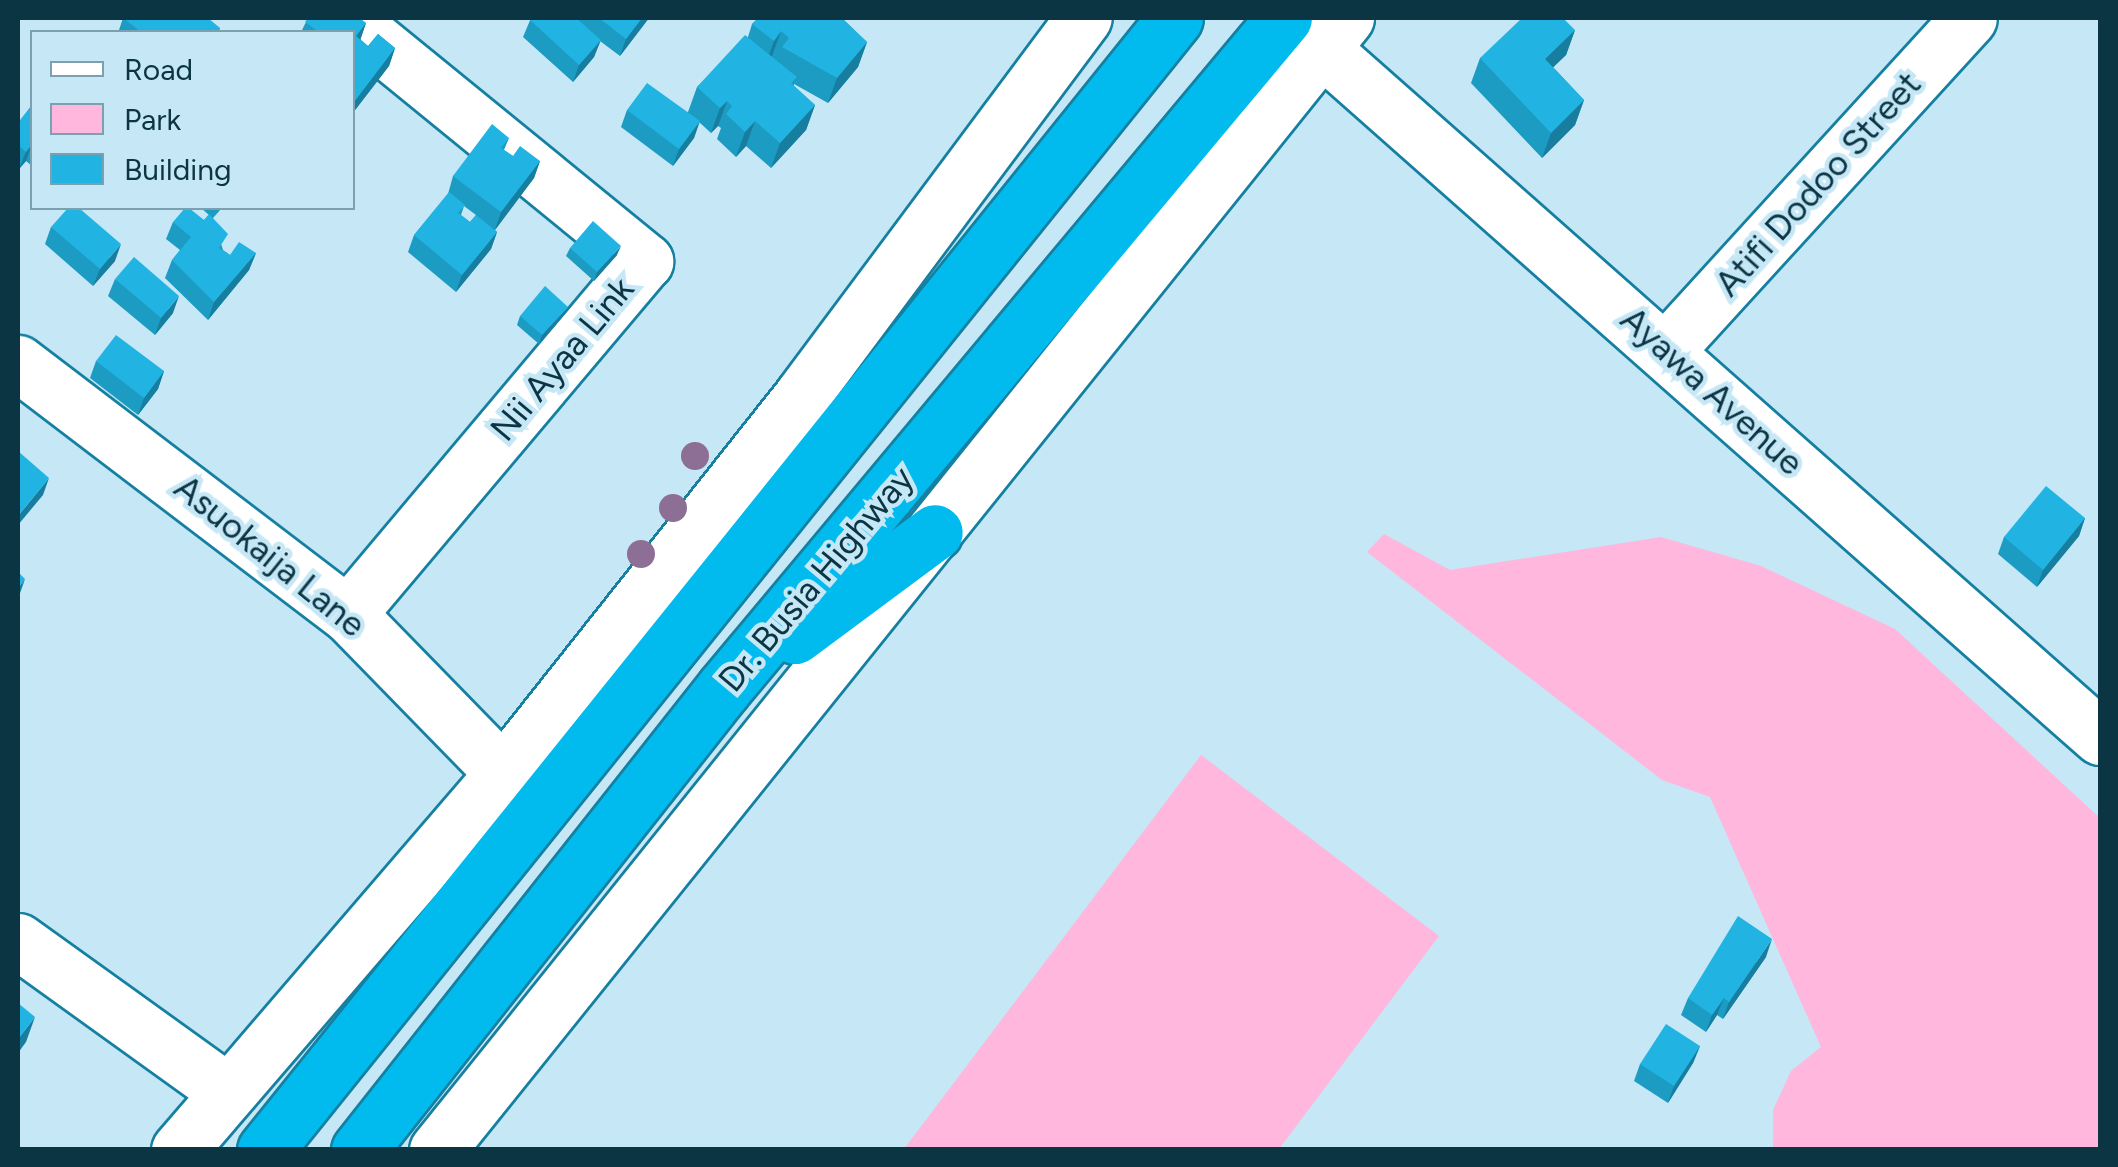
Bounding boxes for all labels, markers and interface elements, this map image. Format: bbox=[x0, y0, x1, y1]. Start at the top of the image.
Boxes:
legend bbox=[30, 30, 355, 210]
text: Road bbox=[124, 51, 193, 88]
street label: Atifi Dodoo Street bbox=[1706, 63, 1930, 305]
text: Park bbox=[124, 101, 181, 138]
text: Building bbox=[124, 151, 232, 188]
street label: Nii Ayaa Link bbox=[481, 269, 643, 449]
street label: Ayawa Avenue bbox=[1612, 298, 1812, 484]
street label: Dr. Busia Highway bbox=[710, 458, 922, 700]
street label: Asuokaija Lane bbox=[166, 466, 374, 646]

